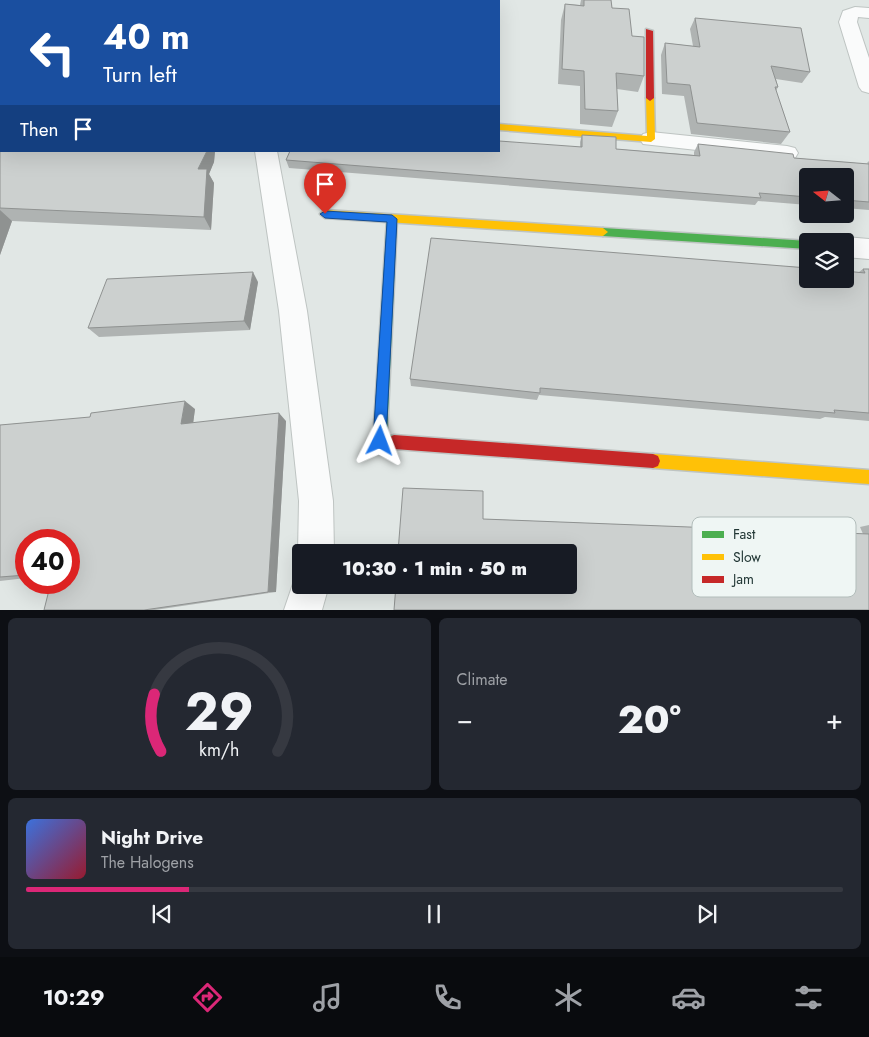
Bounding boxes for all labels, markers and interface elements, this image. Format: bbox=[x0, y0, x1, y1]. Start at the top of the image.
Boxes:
text: 40 m bbox=[103, 12, 190, 62]
icon: left bbox=[20, 20, 85, 85]
text: Turn left bbox=[103, 58, 177, 90]
icon: arrive bbox=[69, 115, 97, 143]
text: Then bbox=[20, 116, 59, 143]
pin bbox=[304, 163, 346, 214]
north arrow bbox=[799, 168, 854, 222]
map controls bbox=[799, 168, 854, 288]
icon: arrive bbox=[311, 170, 339, 198]
button: layers bbox=[799, 233, 854, 288]
position arrow bbox=[353, 414, 405, 466]
legend bbox=[692, 517, 856, 597]
text: Fast bbox=[733, 524, 756, 544]
speed limit sign: 40 bbox=[15, 529, 80, 594]
text: Slow bbox=[733, 547, 761, 567]
text: 10:30 · 1 min · 50 m bbox=[342, 555, 527, 582]
text: Jam bbox=[731, 569, 754, 589]
text: Climate bbox=[457, 668, 508, 691]
text: 29 bbox=[185, 674, 254, 750]
text: 20° bbox=[618, 692, 681, 747]
text: − bbox=[457, 699, 473, 740]
text: + bbox=[826, 699, 843, 740]
text: km/h bbox=[199, 737, 239, 763]
text: Night Drive bbox=[101, 824, 203, 851]
text: The Halogens bbox=[101, 851, 194, 874]
icon: previous bbox=[148, 900, 176, 928]
icon: pause bbox=[420, 900, 448, 928]
icon: next bbox=[693, 900, 721, 928]
icon: directions bbox=[190, 980, 225, 1015]
icon: music bbox=[310, 980, 345, 1015]
icon: phone bbox=[430, 980, 465, 1015]
icon: climate bbox=[551, 980, 586, 1015]
icon: car bbox=[671, 980, 706, 1015]
icon: filters bbox=[791, 980, 826, 1015]
text: 10:29 bbox=[43, 981, 105, 1013]

